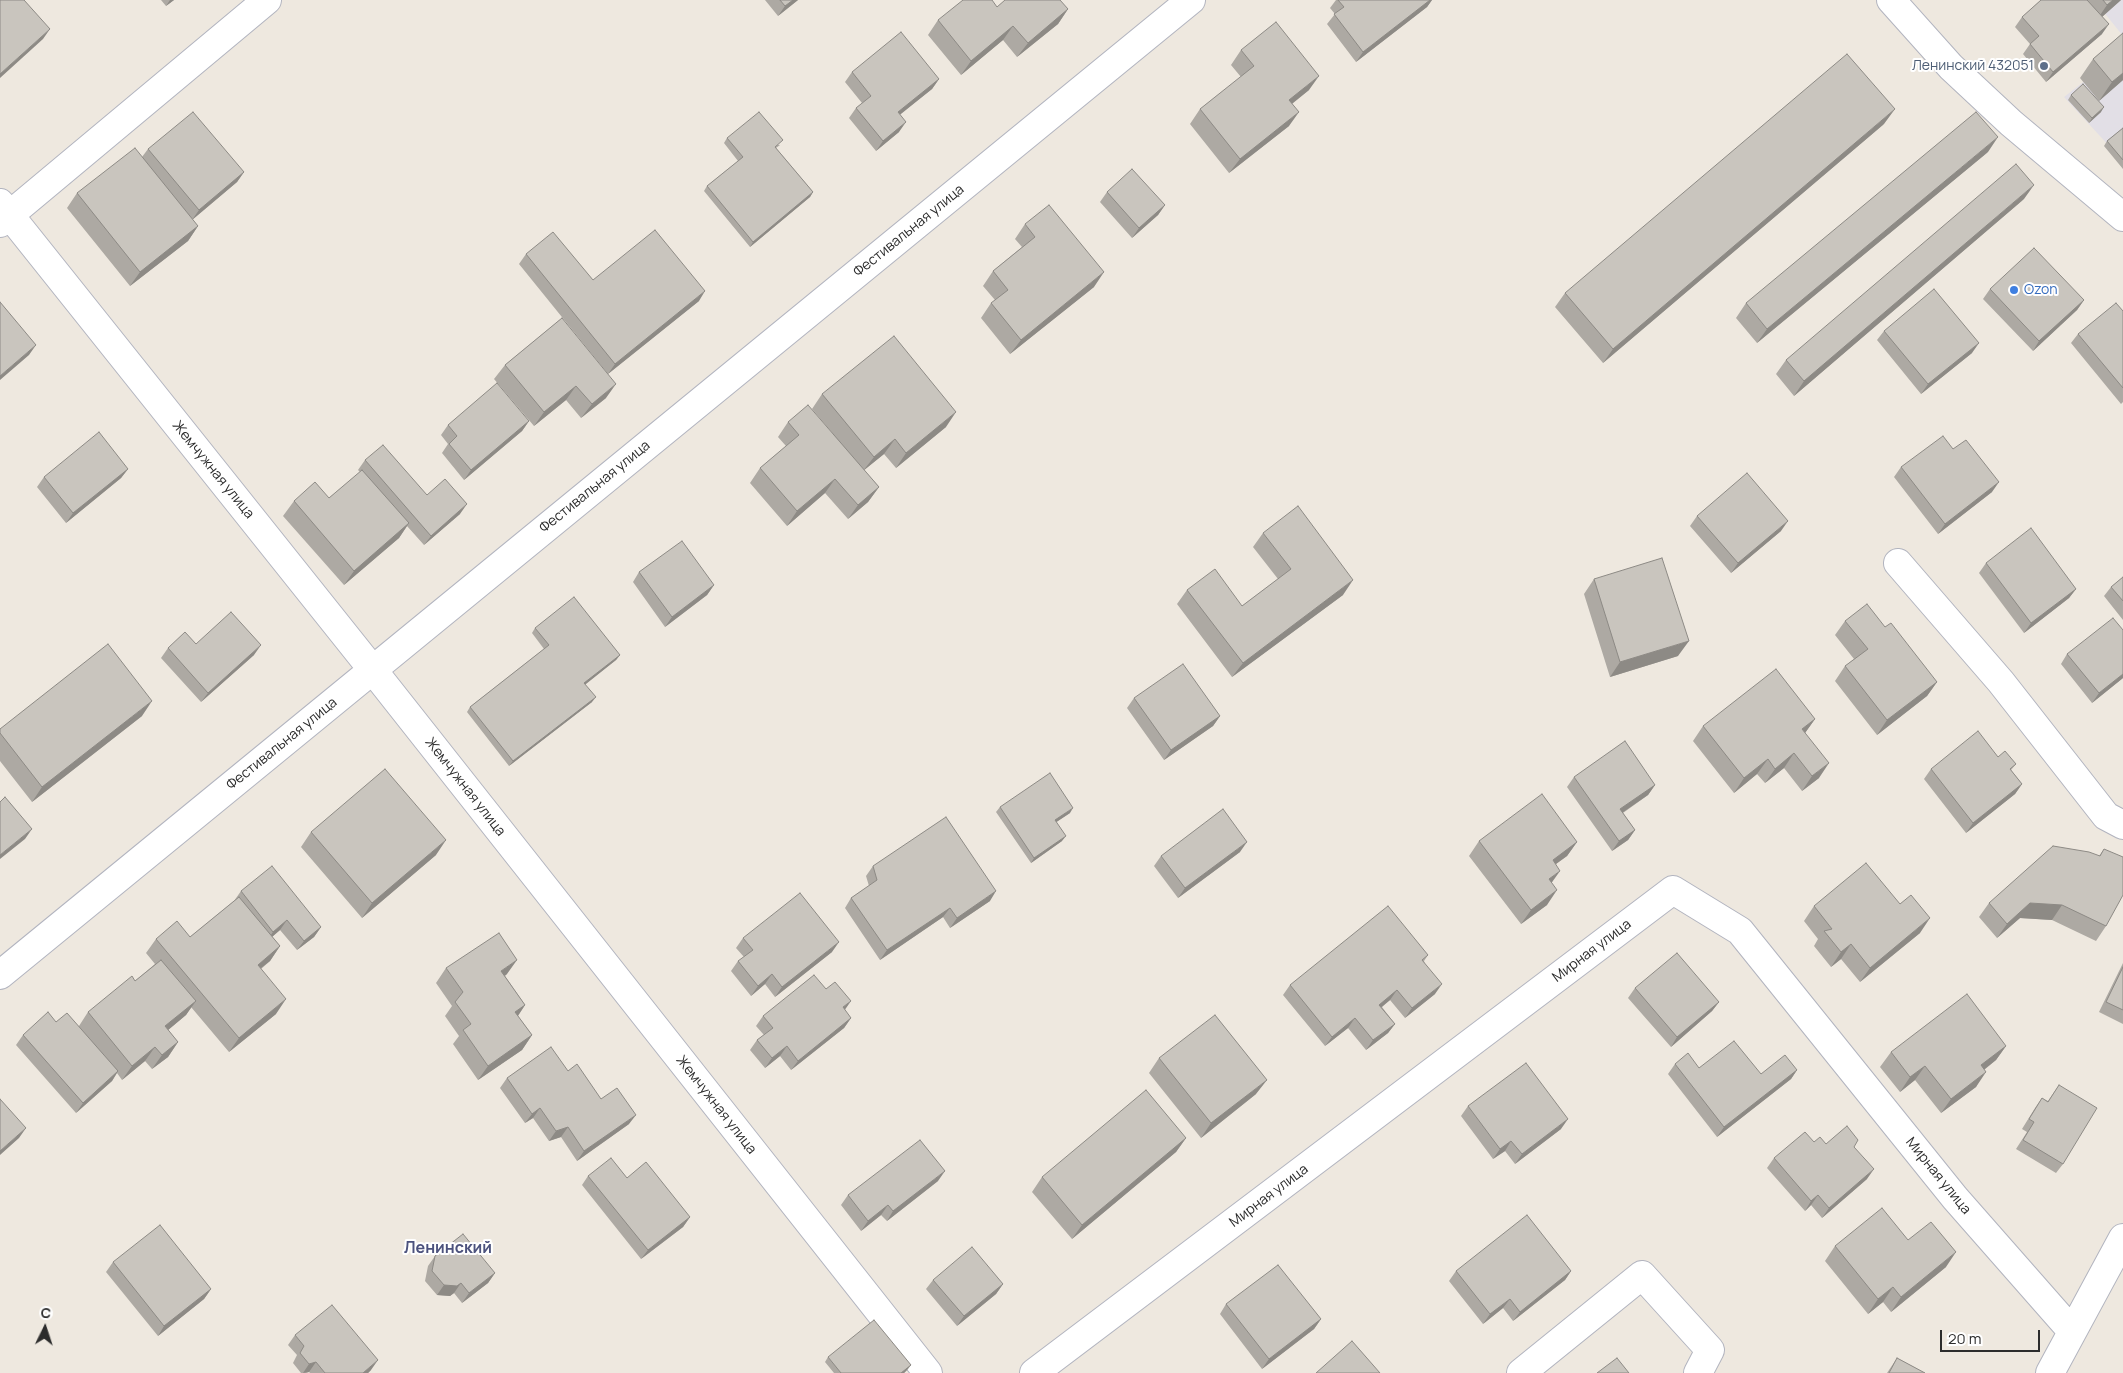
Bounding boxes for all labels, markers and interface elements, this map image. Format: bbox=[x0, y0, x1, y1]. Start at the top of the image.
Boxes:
place label: Ленинский 432051 bbox=[1912, 58, 2034, 74]
marker: Ленинский 432051 bbox=[2038, 60, 2050, 72]
street label: Фестивальная улица bbox=[850, 181, 968, 281]
place label: Ozon bbox=[2024, 282, 2058, 298]
marker: Ozon bbox=[2008, 284, 2020, 296]
street label: Жемчужная улица bbox=[169, 418, 257, 522]
street label: Фестивальная улица bbox=[536, 437, 654, 537]
street label: Фестивальная улица bbox=[223, 694, 341, 794]
street label: Жемчужная улица bbox=[421, 734, 509, 840]
street label: Мирная улица bbox=[1549, 916, 1635, 986]
street label: Жемчужная улица bbox=[672, 1052, 760, 1158]
street label: Мирная улица bbox=[1902, 1134, 1974, 1218]
street label: Мирная улица bbox=[1226, 1161, 1312, 1231]
district label: Ленинский bbox=[404, 1239, 492, 1259]
north arrow bbox=[20, 1303, 70, 1353]
text: С bbox=[40, 1303, 52, 1322]
scale bar bbox=[1943, 1320, 2043, 1352]
text: 20 m bbox=[1948, 1328, 1981, 1349]

